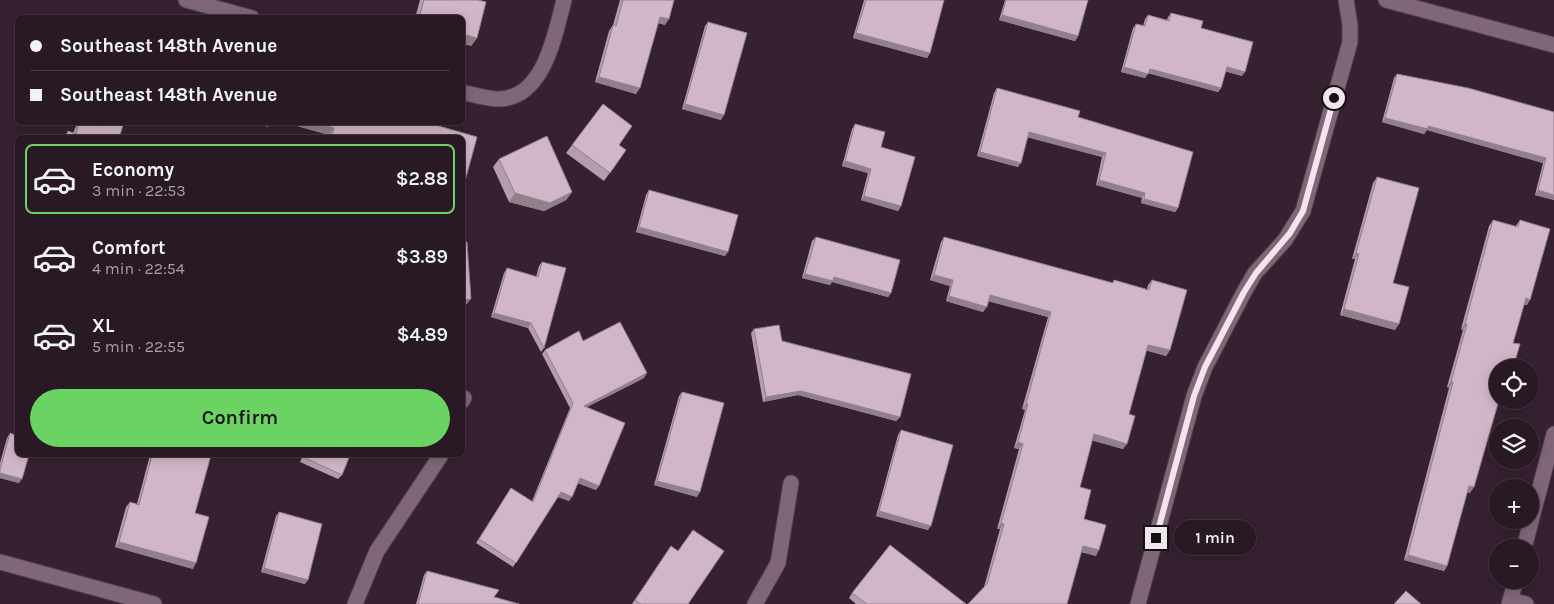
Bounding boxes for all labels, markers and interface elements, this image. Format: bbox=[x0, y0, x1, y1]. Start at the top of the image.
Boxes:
text: Southeast 148th Avenue bbox=[60, 35, 277, 57]
text: Southeast 148th Avenue bbox=[60, 84, 277, 106]
route start bbox=[1323, 87, 1345, 109]
icon: car bbox=[32, 157, 77, 202]
text: Economy bbox=[92, 159, 174, 181]
text: $2.88 bbox=[396, 168, 448, 190]
text: 3 min · 22:53 bbox=[92, 181, 186, 200]
icon: car bbox=[32, 235, 77, 280]
text: Comfort bbox=[92, 237, 166, 259]
text: $3.89 bbox=[396, 246, 448, 268]
text: 4 min · 22:54 bbox=[92, 259, 185, 278]
icon: car bbox=[32, 313, 77, 358]
text: XL bbox=[92, 315, 114, 337]
text: $4.89 bbox=[397, 324, 448, 346]
text: 5 min · 22:55 bbox=[92, 337, 185, 356]
map controls bbox=[1489, 359, 1539, 589]
button: locate bbox=[1489, 359, 1539, 409]
button: Confirm bbox=[30, 389, 450, 447]
button: layers bbox=[1489, 419, 1539, 469]
button: + bbox=[1489, 479, 1539, 529]
callout: 1 min bbox=[1174, 520, 1256, 556]
route end bbox=[1145, 527, 1167, 549]
text: 1 min bbox=[1195, 528, 1235, 547]
button: − bbox=[1489, 539, 1539, 589]

